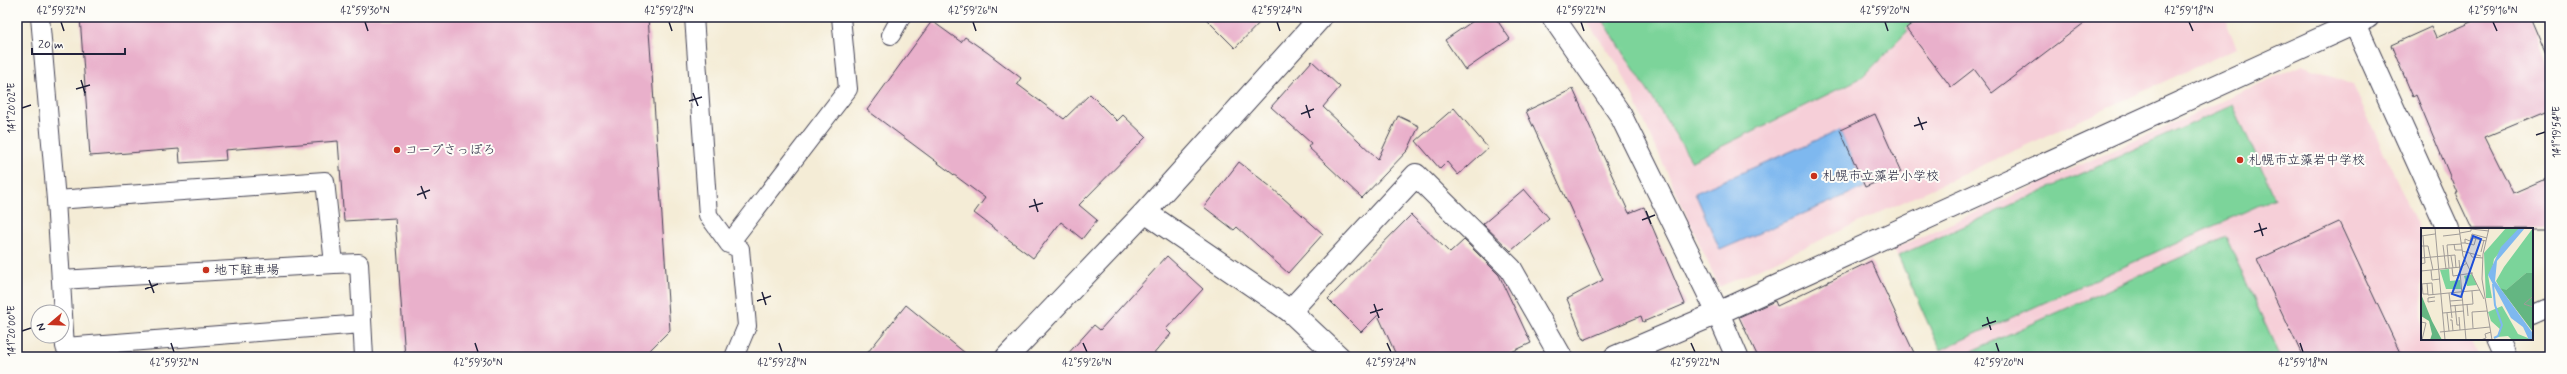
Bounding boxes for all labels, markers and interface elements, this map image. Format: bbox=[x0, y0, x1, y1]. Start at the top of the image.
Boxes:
text: 42°59'32"N bbox=[37, 4, 86, 18]
text: 42°59'30"N bbox=[340, 4, 390, 18]
text: 42°59'28"N bbox=[644, 4, 694, 18]
text: 42°59'26"N bbox=[948, 4, 998, 18]
text: 42°59'24"N bbox=[1252, 4, 1302, 18]
text: 42°59'22"N bbox=[1556, 4, 1606, 18]
text: 42°59'20"N bbox=[1860, 4, 1910, 18]
text: 42°59'18"N bbox=[2165, 4, 2214, 18]
text: 42°59'16"N bbox=[2469, 4, 2518, 18]
scale bar bbox=[32, 30, 125, 56]
text: 20 m bbox=[38, 37, 64, 53]
text: 141°20'02"E bbox=[5, 82, 19, 133]
text: 141°19'54"E bbox=[2550, 106, 2564, 158]
place label: コープさっぽろ bbox=[405, 142, 495, 159]
marker: コープさっぽろ bbox=[392, 145, 402, 155]
place label: 札幌市立藻岩中学校 bbox=[2248, 152, 2365, 169]
marker: 札幌市立藻岩中学校 bbox=[2235, 155, 2245, 165]
place label: 札幌市立藻岩小学校 bbox=[1822, 168, 1939, 185]
marker: 札幌市立藻岩小学校 bbox=[1809, 171, 1819, 181]
inset map bbox=[2421, 228, 2533, 340]
place label: 地下駐車場 bbox=[214, 262, 279, 279]
marker: 地下駐車場 bbox=[201, 265, 211, 275]
north arrow bbox=[30, 304, 70, 344]
text: 141°20'00"E bbox=[5, 305, 19, 357]
text: N bbox=[34, 321, 49, 333]
text: 42°59'32"N bbox=[150, 356, 199, 370]
text: 42°59'30"N bbox=[453, 356, 503, 370]
text: 42°59'28"N bbox=[757, 356, 807, 370]
text: 42°59'26"N bbox=[1062, 356, 1112, 370]
text: 42°59'24"N bbox=[1366, 356, 1416, 370]
text: 42°59'22"N bbox=[1670, 356, 1720, 370]
text: 42°59'20"N bbox=[1974, 356, 2024, 370]
text: 42°59'18"N bbox=[2279, 356, 2328, 370]

